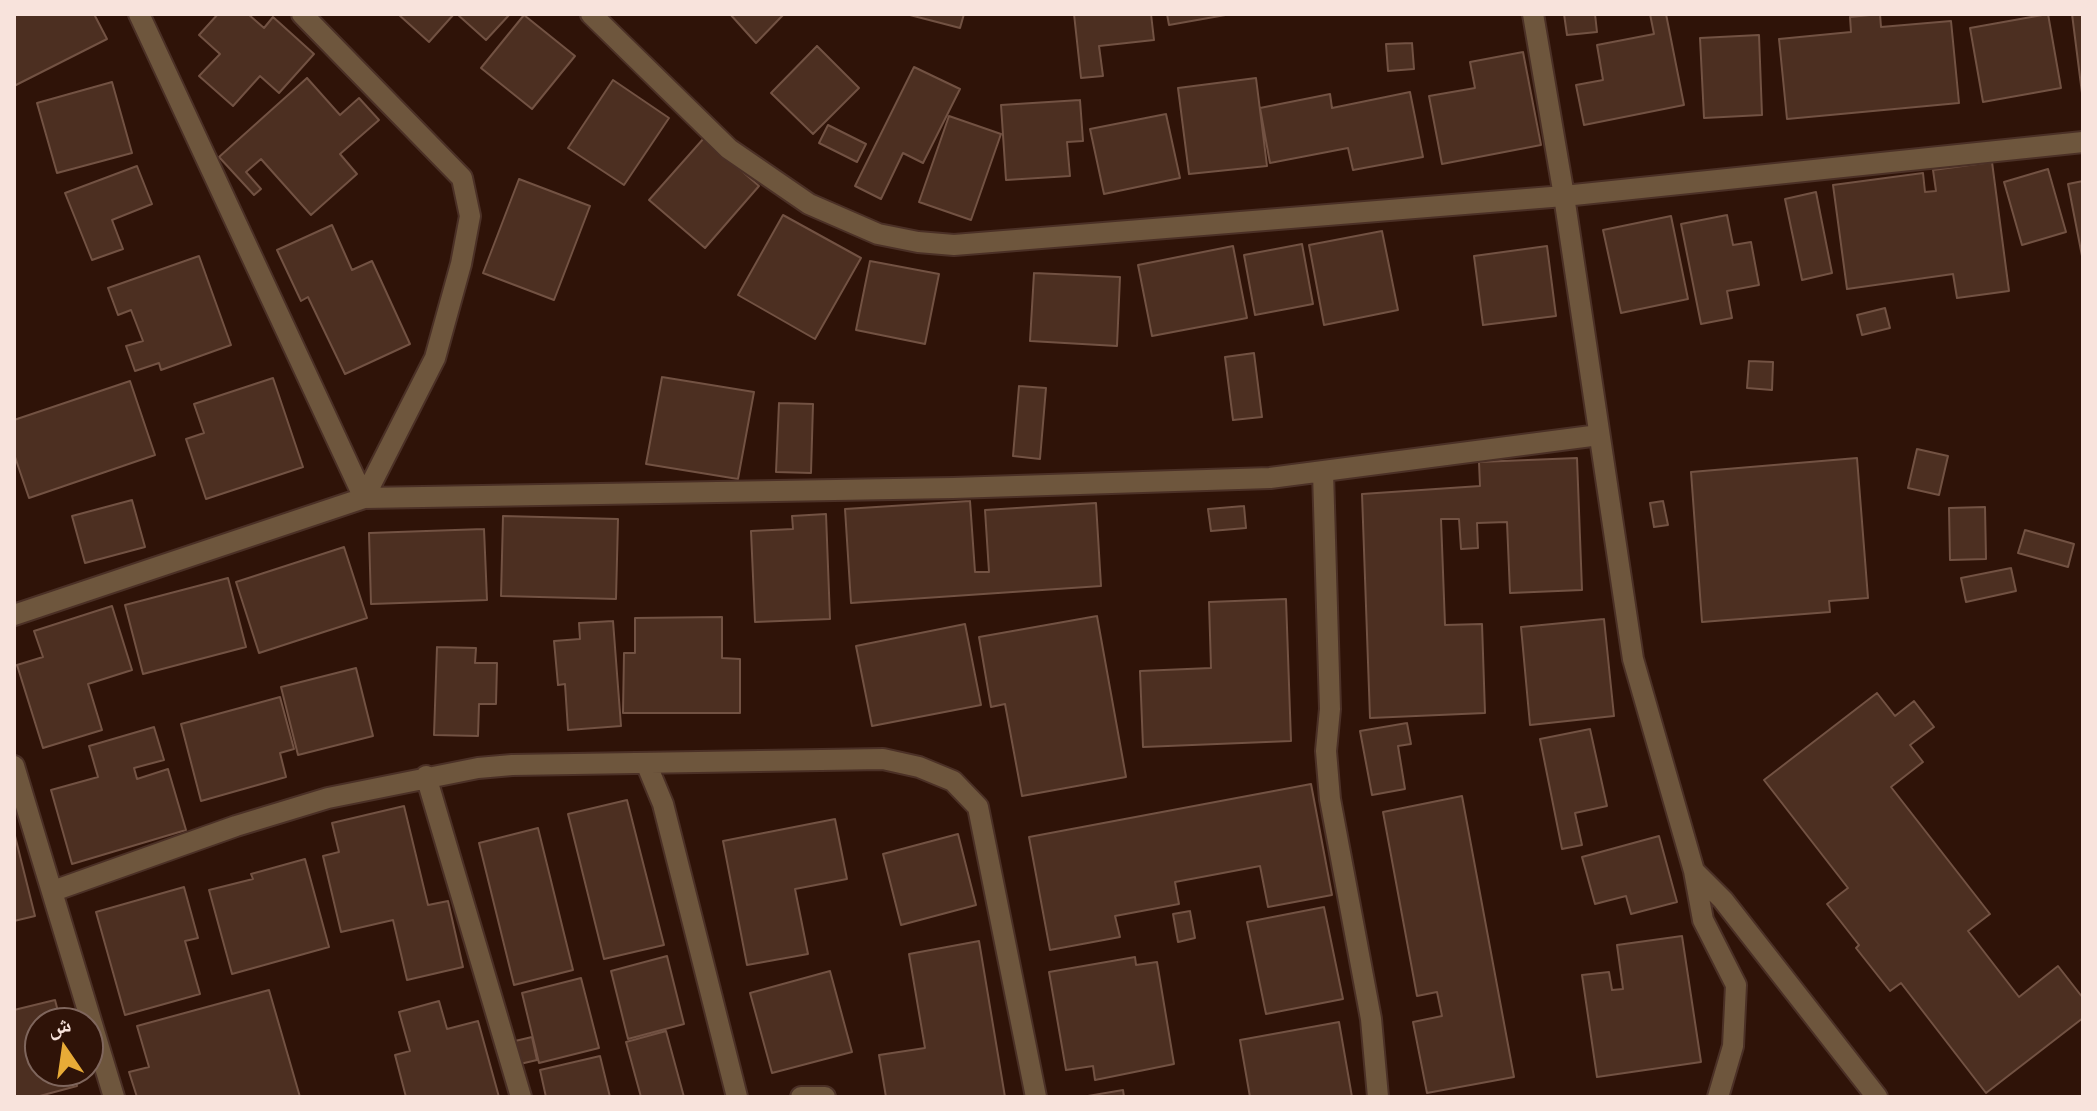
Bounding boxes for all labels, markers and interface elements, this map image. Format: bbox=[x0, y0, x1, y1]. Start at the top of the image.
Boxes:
north arrow bbox=[24, 1007, 104, 1087]
text: ش bbox=[44, 1007, 74, 1044]

